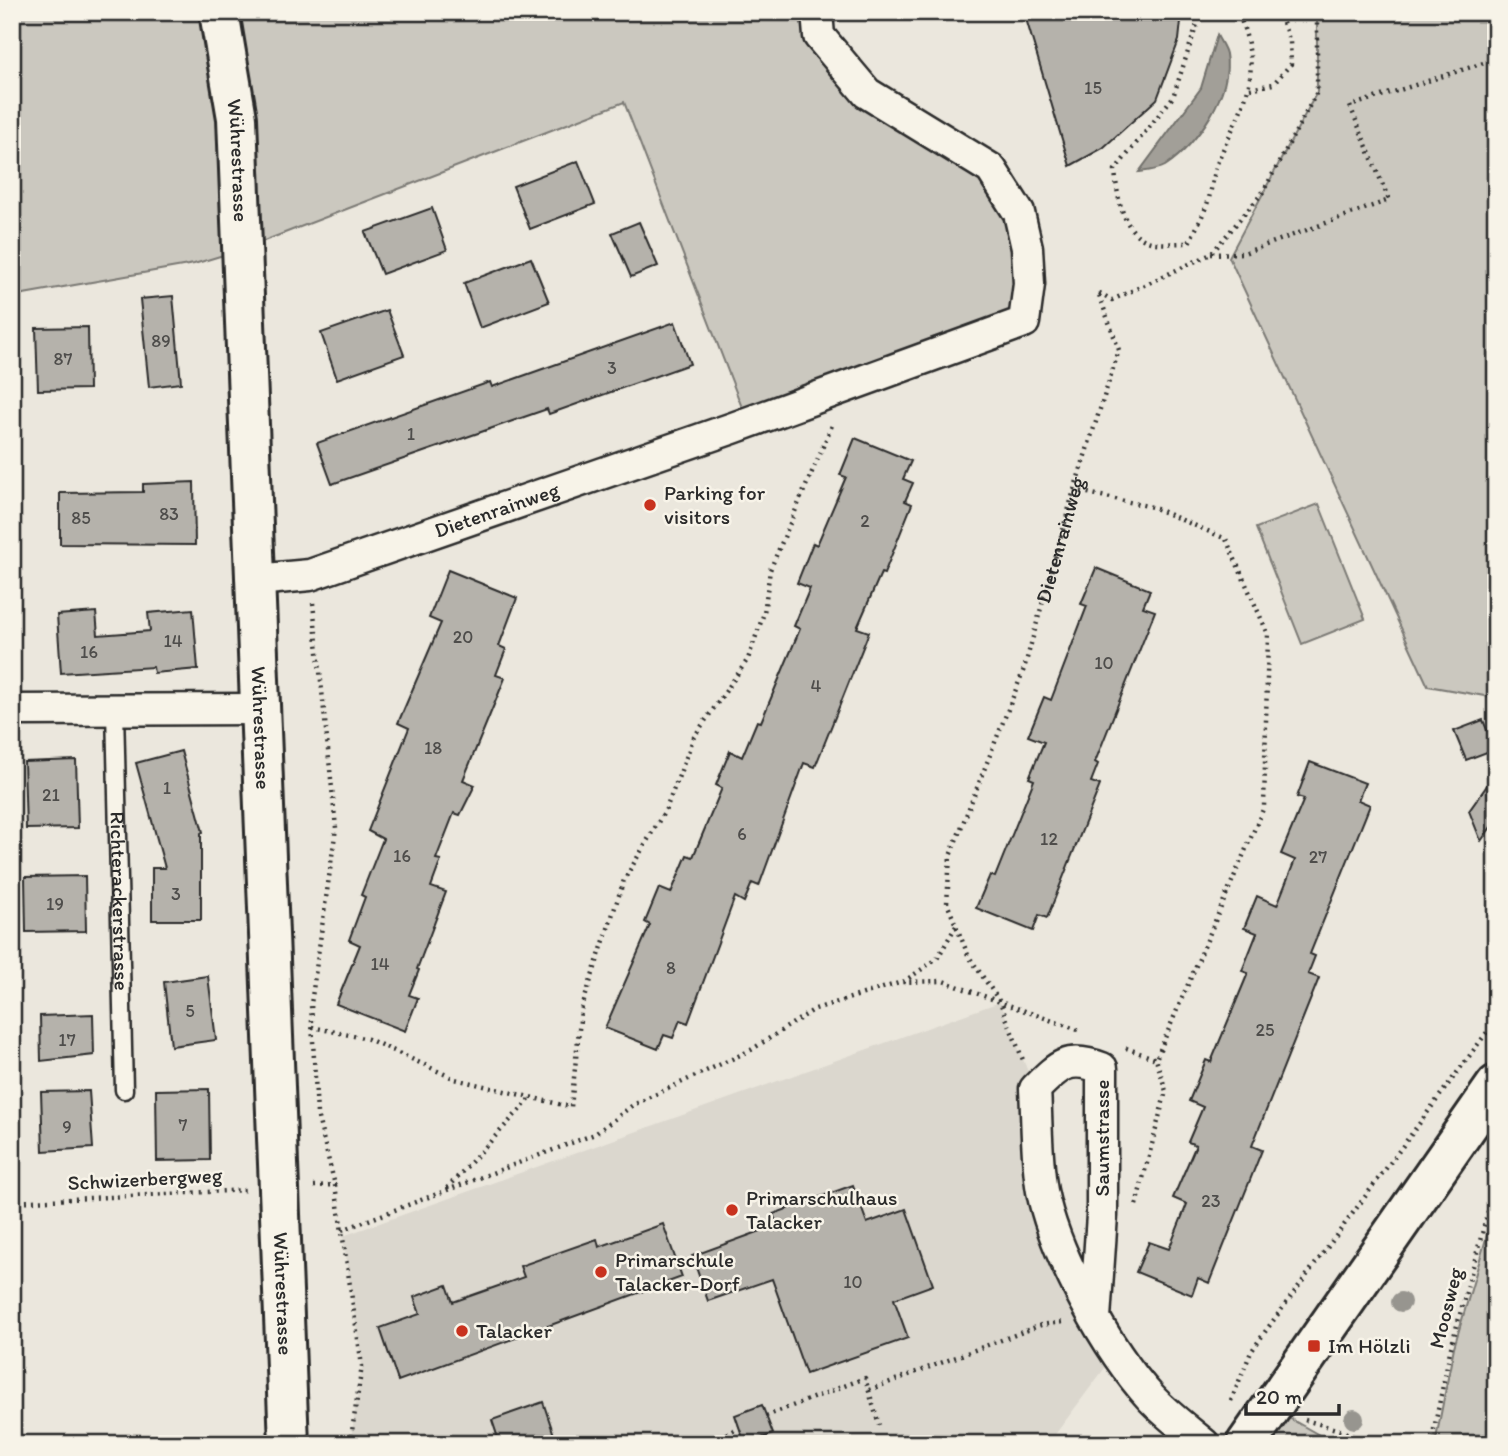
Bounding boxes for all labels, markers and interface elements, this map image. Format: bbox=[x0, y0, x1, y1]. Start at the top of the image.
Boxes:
house number: 15 bbox=[1084, 77, 1102, 99]
street label: Wührestrasse bbox=[222, 97, 254, 223]
house number: 89 bbox=[151, 330, 171, 352]
house number: 87 bbox=[54, 348, 72, 370]
house number: 3 bbox=[607, 357, 617, 379]
house number: 1 bbox=[407, 423, 415, 445]
street label: Dietenrainweg bbox=[1030, 473, 1090, 606]
street label: Dietenrainweg bbox=[431, 476, 562, 543]
place label: Parking for visitors bbox=[664, 480, 766, 529]
marker: Parking for visitors bbox=[642, 497, 658, 513]
house number: 83 bbox=[159, 503, 179, 525]
house number: 85 bbox=[71, 507, 91, 529]
house number: 2 bbox=[860, 510, 870, 532]
house number: 20 bbox=[453, 626, 473, 648]
house number: 14 bbox=[163, 630, 183, 652]
house number: 16 bbox=[80, 641, 98, 663]
house number: 10 bbox=[1094, 652, 1114, 674]
street label: Wührestrasse bbox=[247, 666, 276, 790]
house number: 4 bbox=[811, 675, 822, 697]
house number: 18 bbox=[424, 737, 442, 759]
house number: 1 bbox=[163, 777, 171, 799]
house number: 21 bbox=[42, 784, 60, 806]
street label: Richterackerstrasse bbox=[105, 811, 135, 991]
house number: 6 bbox=[737, 823, 747, 845]
house number: 12 bbox=[1040, 828, 1058, 850]
house number: 16 bbox=[393, 845, 411, 867]
house number: 27 bbox=[1309, 846, 1327, 868]
house number: 3 bbox=[171, 883, 181, 905]
house number: 19 bbox=[46, 893, 64, 915]
house number: 14 bbox=[370, 953, 390, 975]
house number: 8 bbox=[666, 957, 676, 979]
house number: 5 bbox=[185, 1000, 195, 1022]
house number: 25 bbox=[1256, 1019, 1274, 1041]
house number: 17 bbox=[58, 1029, 76, 1051]
street label: Saumstrasse bbox=[1089, 1079, 1114, 1197]
house number: 7 bbox=[179, 1114, 188, 1136]
house number: 9 bbox=[62, 1116, 72, 1138]
street label: Schwizerbergweg bbox=[67, 1162, 223, 1195]
place label: Primarschulhaus Talacker bbox=[746, 1185, 898, 1234]
house number: 23 bbox=[1201, 1190, 1221, 1212]
marker: Primarschulhaus Talacker bbox=[724, 1202, 740, 1218]
street label: Wührestrasse bbox=[269, 1231, 299, 1356]
place label: Primarschule Talacker-Dorf bbox=[615, 1247, 740, 1296]
marker: Primarschule Talacker-Dorf bbox=[593, 1264, 609, 1280]
street label: Moosweg bbox=[1423, 1265, 1468, 1351]
house number: 10 bbox=[843, 1271, 863, 1293]
place label: Talacker bbox=[476, 1318, 552, 1343]
marker: Talacker bbox=[454, 1323, 470, 1339]
place label: Im Hölzli bbox=[1328, 1333, 1411, 1358]
marker: Im Hölzli bbox=[1306, 1338, 1322, 1354]
scale bar bbox=[1246, 1372, 1338, 1416]
text: 20 m bbox=[1256, 1384, 1303, 1409]

